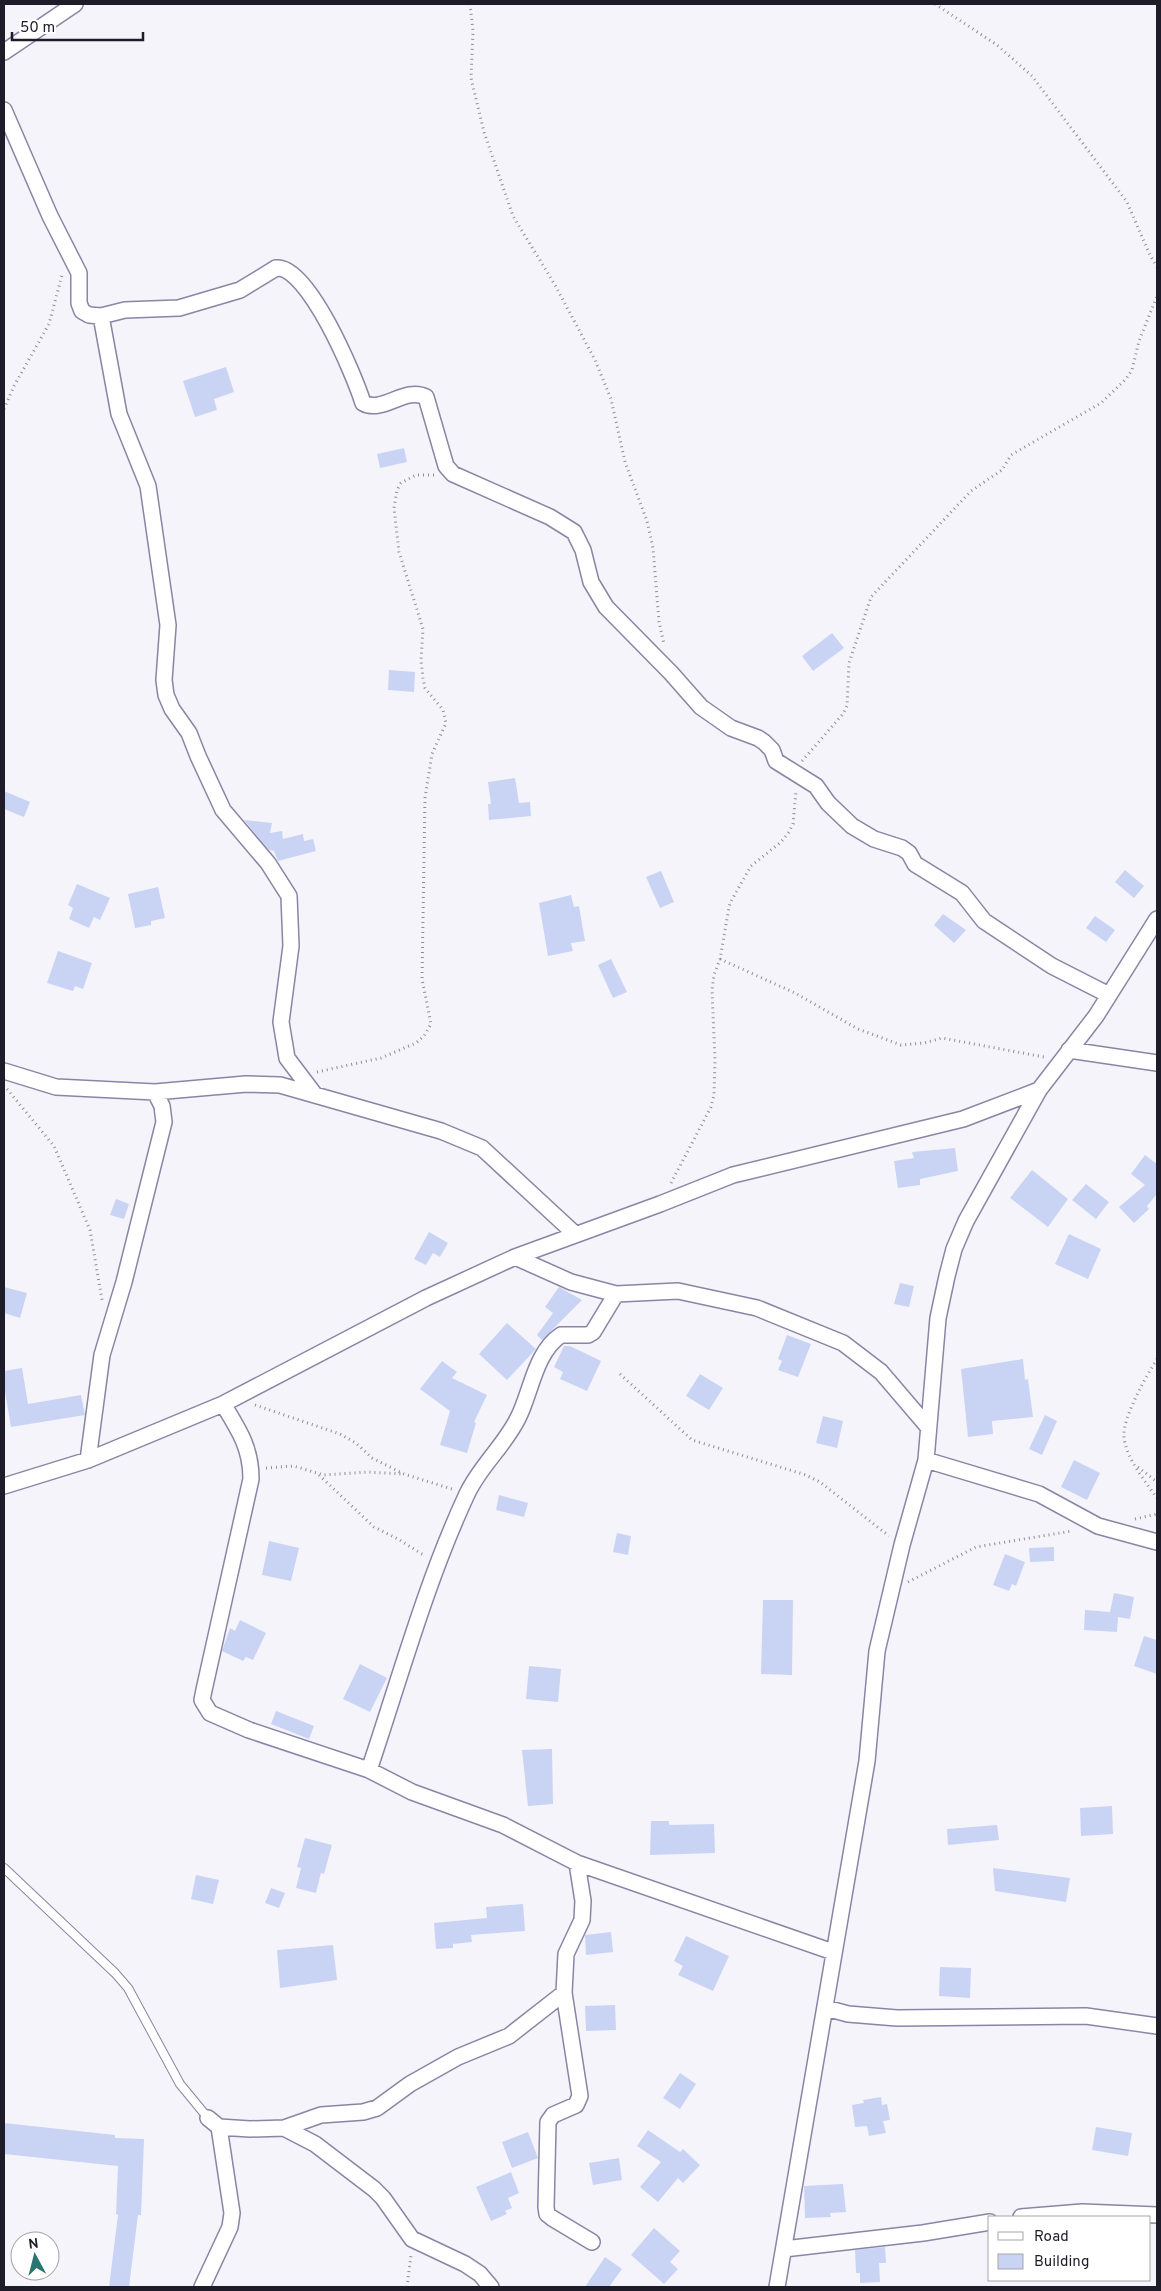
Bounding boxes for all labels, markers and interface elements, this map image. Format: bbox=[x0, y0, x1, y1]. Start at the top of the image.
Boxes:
scale bar bbox=[12, 10, 144, 42]
text: 50 m bbox=[20, 19, 55, 38]
legend bbox=[988, 2216, 1151, 2281]
text: Road bbox=[1034, 2228, 1069, 2247]
north arrow bbox=[10, 2231, 60, 2281]
text: N bbox=[28, 2236, 40, 2254]
text: Building bbox=[1034, 2253, 1089, 2272]

